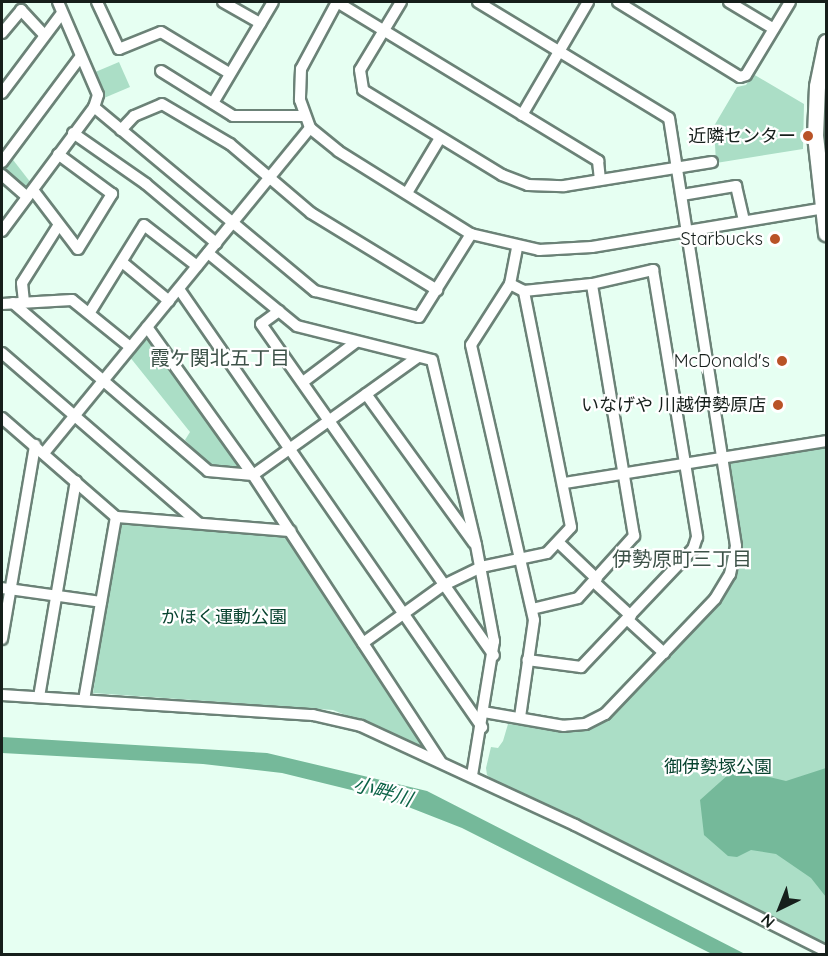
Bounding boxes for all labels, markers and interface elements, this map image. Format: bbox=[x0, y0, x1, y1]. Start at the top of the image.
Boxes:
place label: 近隣センター bbox=[688, 125, 796, 147]
marker: 近隣センター bbox=[801, 129, 815, 143]
place label: Starbucks bbox=[680, 228, 763, 250]
marker: Starbucks bbox=[768, 232, 782, 246]
district label: 霞ケ関北五丁目 bbox=[150, 345, 290, 369]
place label: McDonald's bbox=[674, 350, 770, 372]
marker: McDonald's bbox=[775, 354, 789, 368]
place label: いなげや 川越伊勢原店 bbox=[581, 394, 766, 416]
marker: いなげや 川越伊勢原店 bbox=[771, 398, 785, 412]
district label: 伊勢原町三丁目 bbox=[612, 546, 752, 570]
park label: かほく運動公園 bbox=[161, 606, 287, 628]
park label: 御伊勢塚公園 bbox=[664, 756, 772, 778]
water label: 小畔川 bbox=[351, 771, 415, 811]
north arrow bbox=[750, 878, 810, 938]
text: N bbox=[757, 910, 779, 932]

